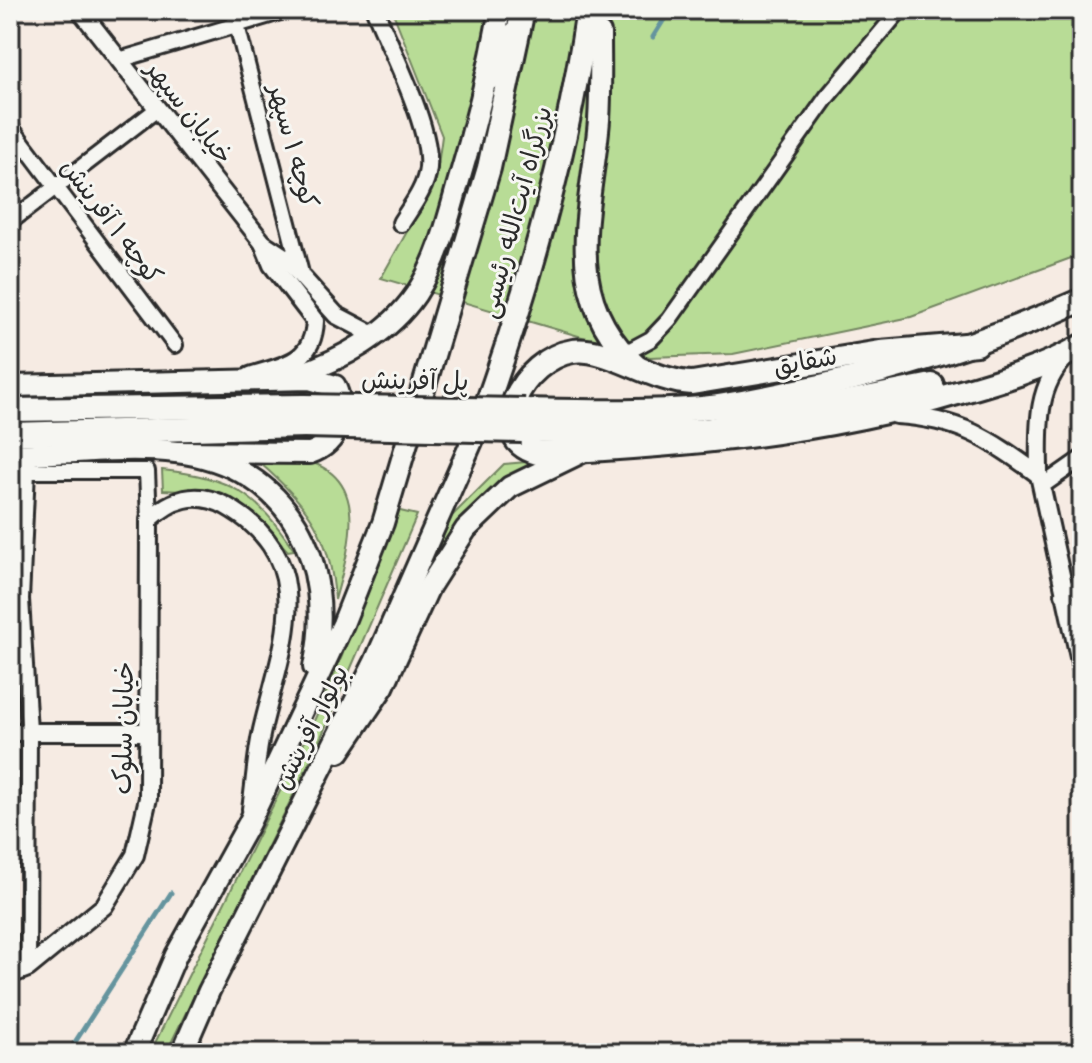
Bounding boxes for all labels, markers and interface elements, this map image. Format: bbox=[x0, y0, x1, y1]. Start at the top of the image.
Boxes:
street label: خیابان سپهر bbox=[135, 55, 237, 173]
street label: کوچه ۱ سپهر bbox=[258, 80, 321, 213]
street label: بزرگراه آیت‌الله رئیسی bbox=[472, 103, 563, 323]
street label: کوچه ۱ آفرینش bbox=[51, 153, 167, 293]
street label: شقایق bbox=[771, 344, 840, 387]
street label: پل آفرینش bbox=[361, 366, 469, 401]
street label: خیابان سلوک bbox=[111, 661, 144, 795]
street label: بولوار آفرینش bbox=[268, 661, 359, 797]

